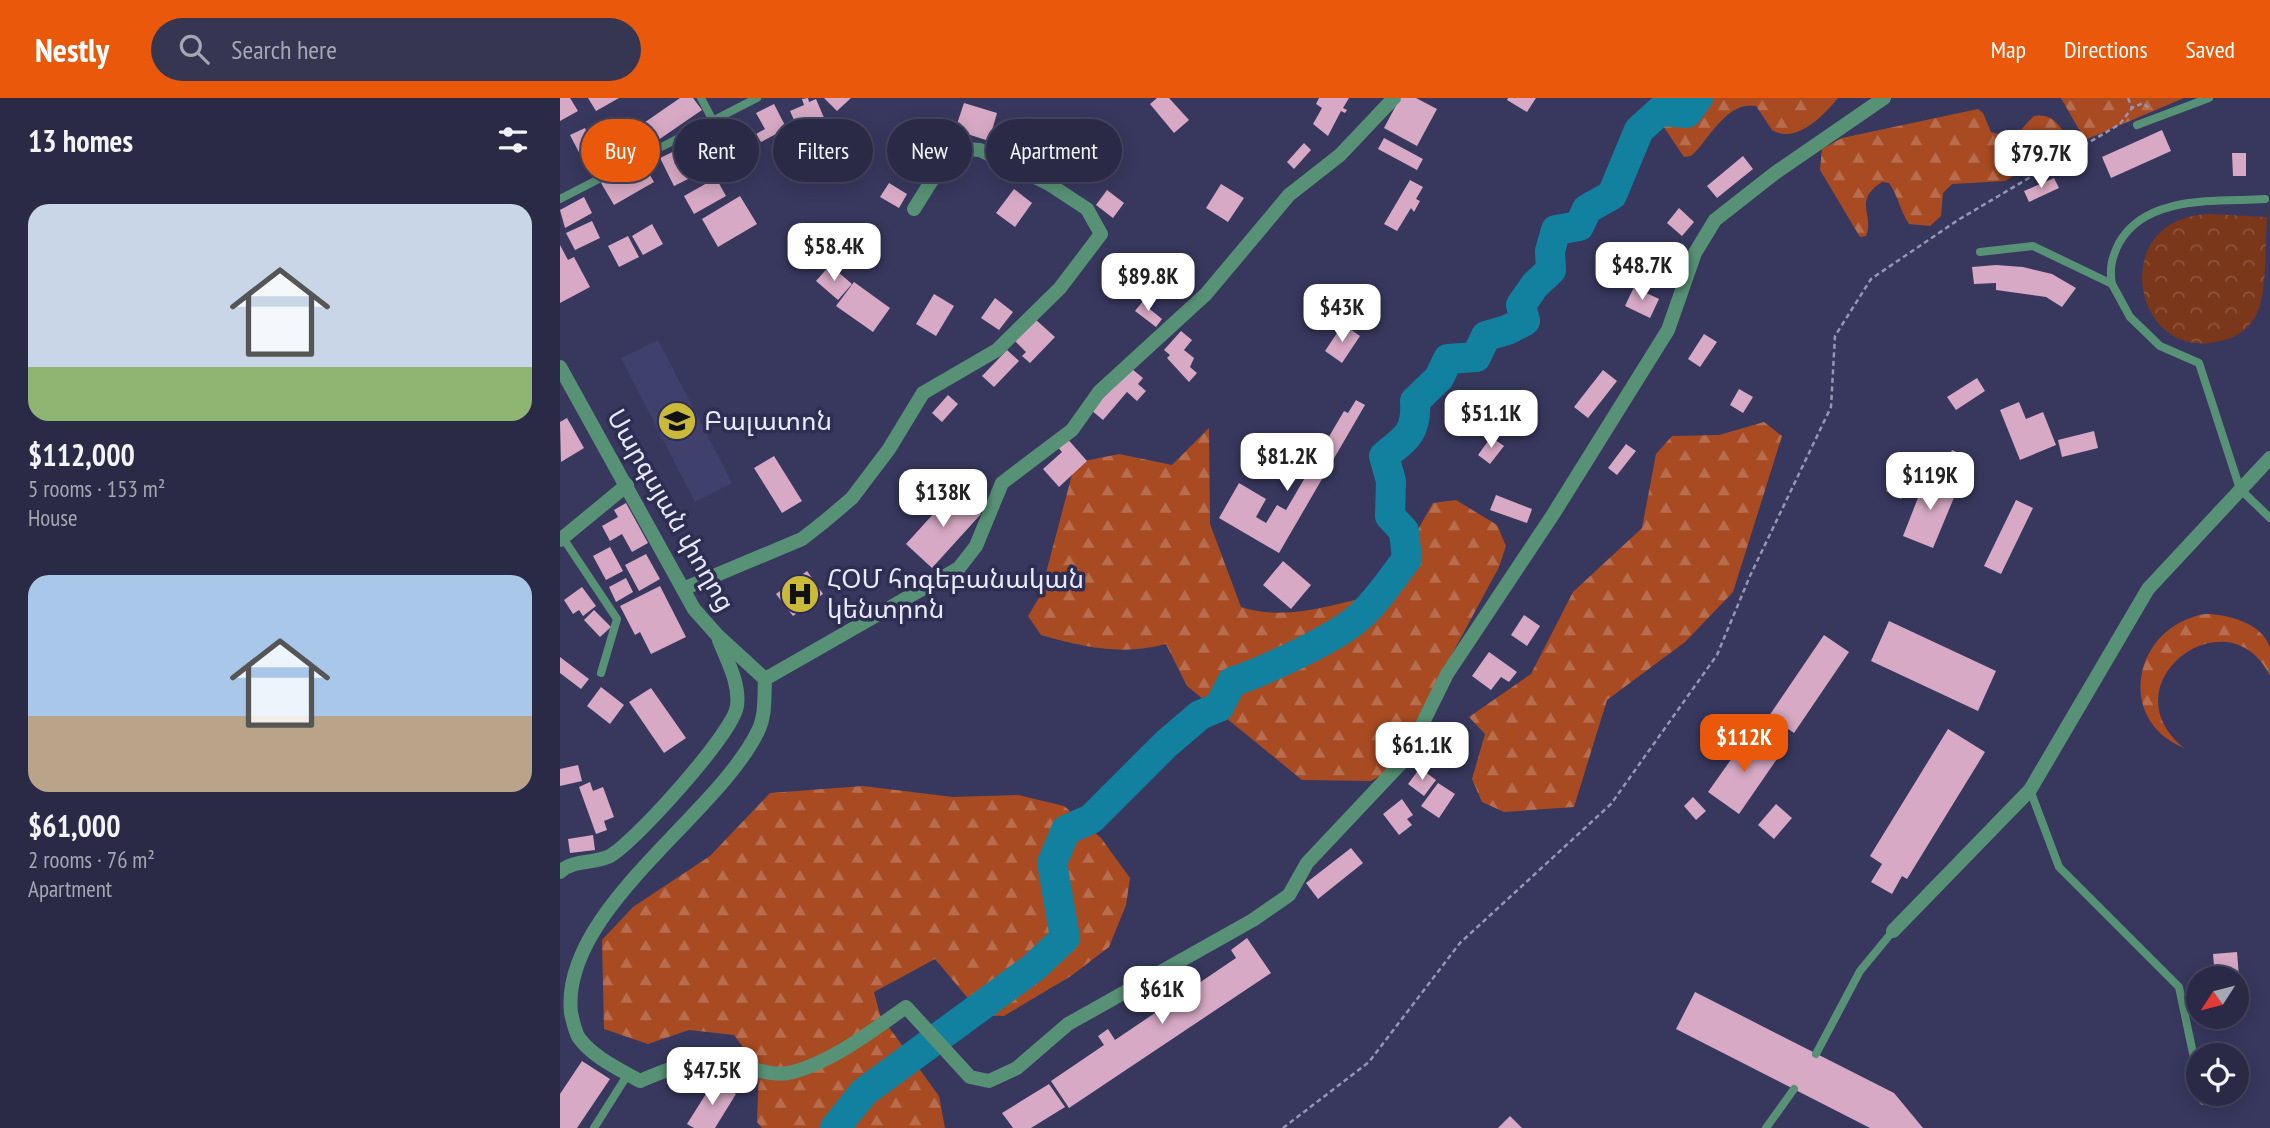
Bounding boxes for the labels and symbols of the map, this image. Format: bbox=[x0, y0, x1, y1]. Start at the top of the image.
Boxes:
pin: $79.7K bbox=[1984, 130, 2098, 190]
pin: $58.4K bbox=[777, 223, 891, 283]
pin: $48.7K bbox=[1585, 242, 1699, 302]
pin: $89.8K bbox=[1091, 254, 1205, 313]
pin: $43K bbox=[1301, 285, 1383, 344]
pin: $51.1K bbox=[1434, 390, 1548, 450]
school or university icon: Բալատոն bbox=[656, 400, 698, 442]
street label: Սարգսյան փողոց bbox=[600, 403, 743, 617]
place label: Բալատոն bbox=[704, 404, 832, 437]
pin: $81.2K bbox=[1230, 434, 1344, 493]
pin: $119K bbox=[1881, 452, 1979, 512]
pin: $138K bbox=[894, 470, 992, 529]
place label: ՀՕՄ հոգեբանական կենտրոն bbox=[827, 562, 1084, 625]
hospital icon: ՀՕՄ հոգեբանական կենտրոն bbox=[779, 573, 821, 615]
pin: $112K bbox=[1695, 714, 1793, 774]
pin: $61.1K bbox=[1365, 722, 1479, 782]
north arrow bbox=[2186, 966, 2249, 1029]
pin: $61K bbox=[1121, 967, 1203, 1026]
pin: $47.5K bbox=[655, 1048, 769, 1107]

